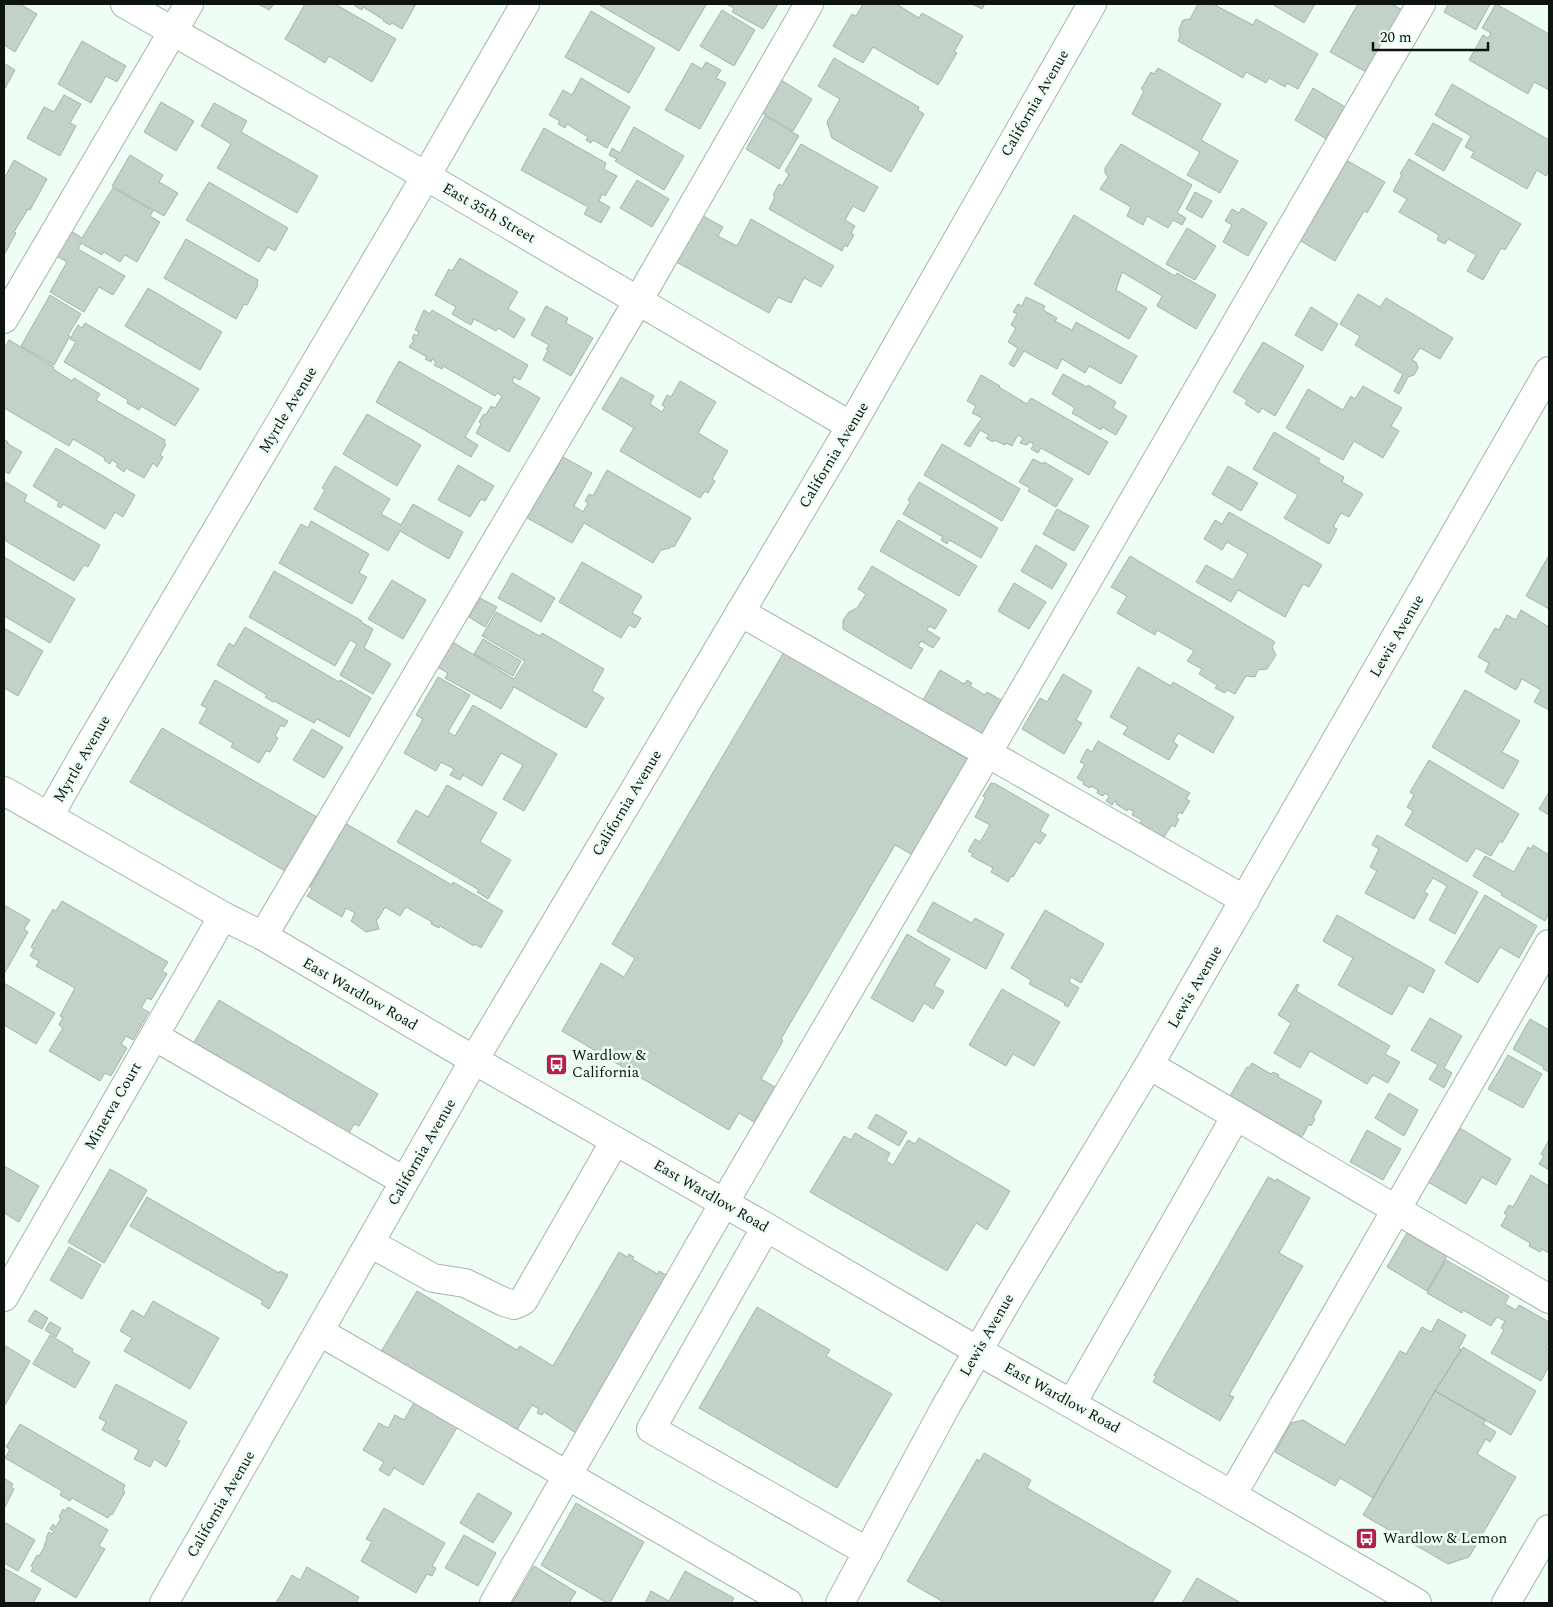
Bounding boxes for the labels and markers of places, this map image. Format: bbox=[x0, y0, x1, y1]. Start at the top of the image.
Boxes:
place label: Wardlow & California bbox=[572, 1044, 647, 1084]
bus stop icon: Wardlow & California bbox=[544, 1052, 568, 1076]
bus stop icon: Wardlow & Lemon bbox=[1355, 1526, 1379, 1550]
place label: Wardlow & Lemon bbox=[1383, 1527, 1508, 1550]

